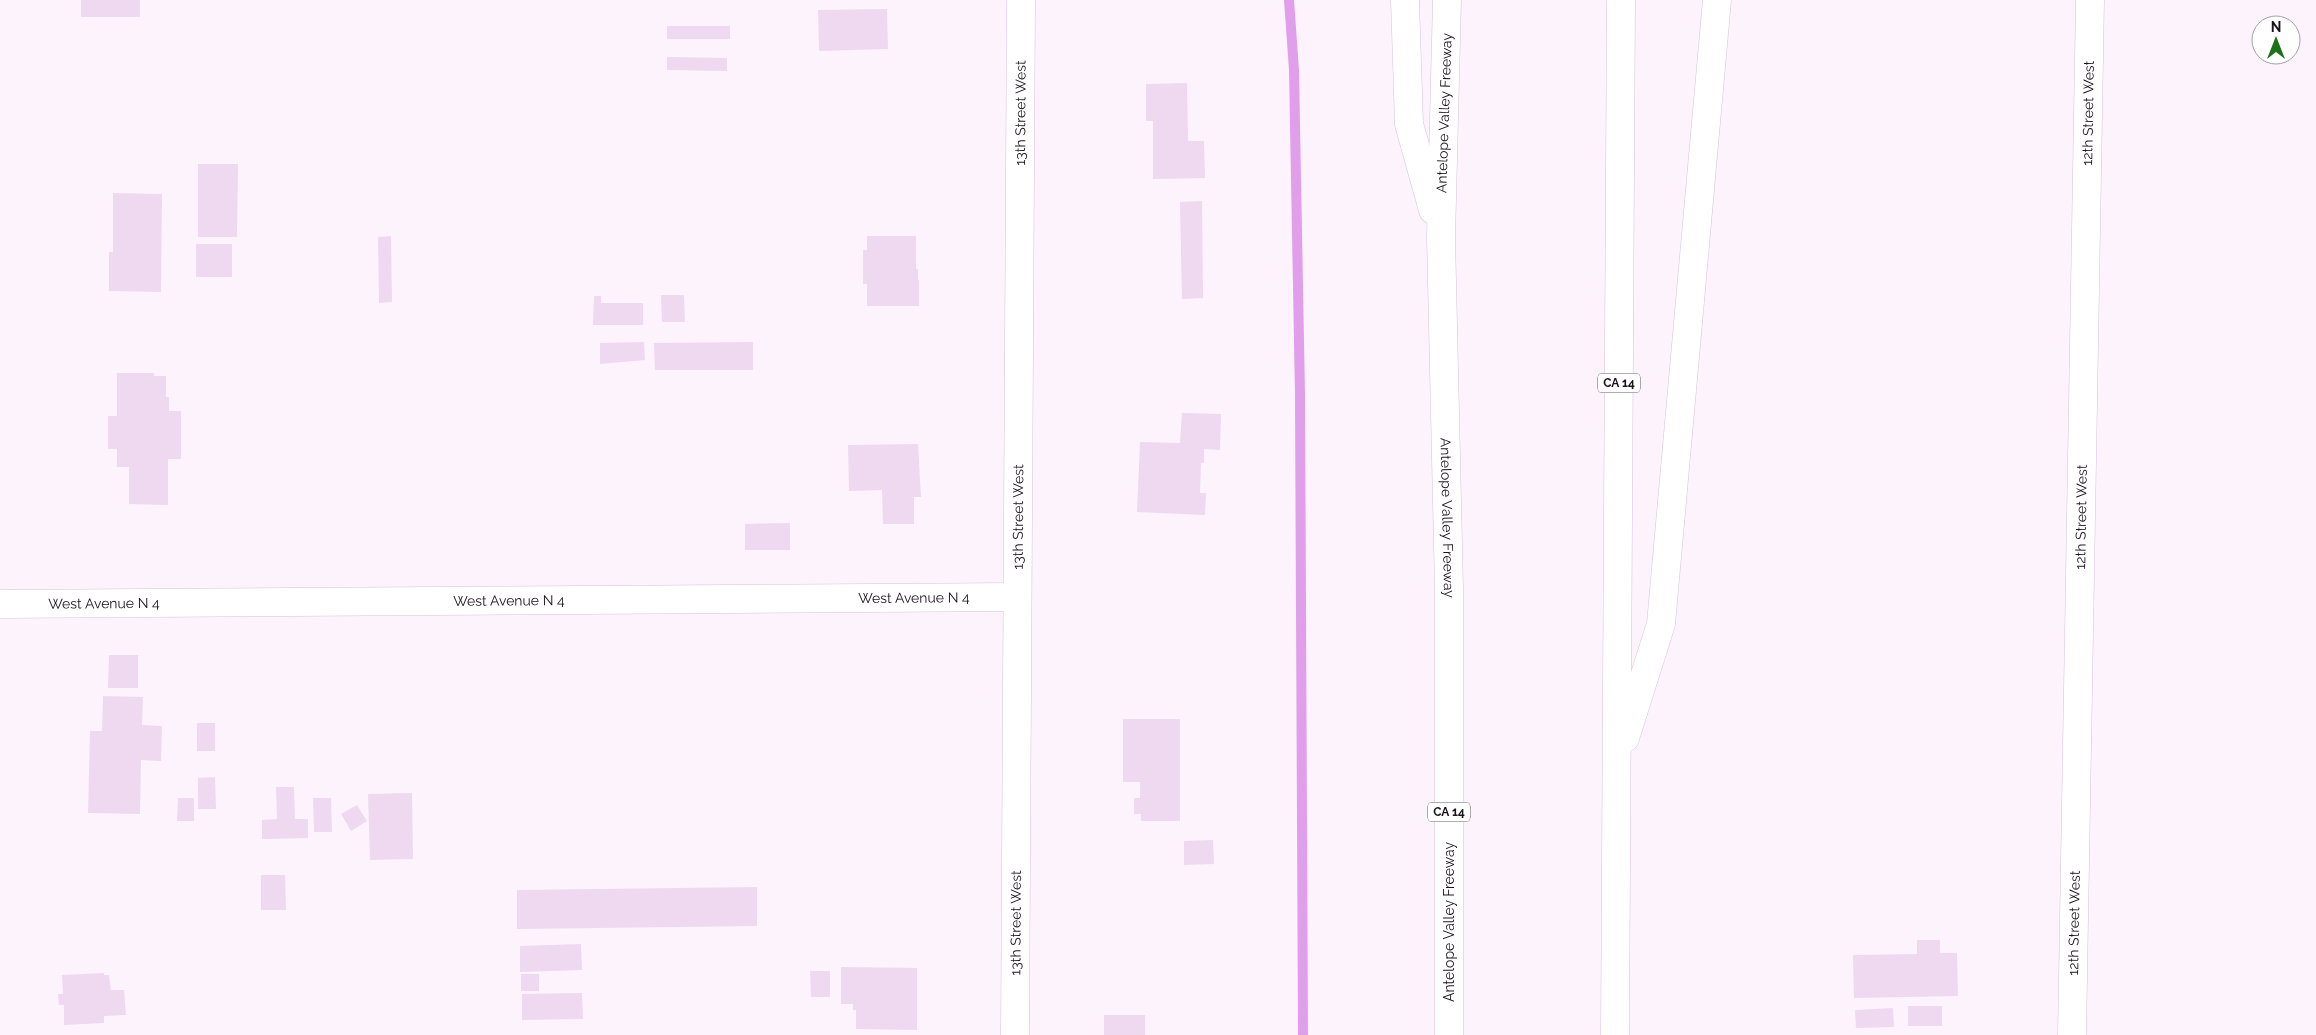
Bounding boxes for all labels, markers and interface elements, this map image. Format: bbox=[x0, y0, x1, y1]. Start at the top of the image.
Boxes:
north arrow bbox=[2251, 15, 2301, 65]
text: N bbox=[2271, 19, 2281, 35]
street label: Antelope Valley Freeway bbox=[1433, 32, 1455, 193]
street label: 13th Street West bbox=[1012, 60, 1029, 166]
street label: 12th Street West bbox=[2079, 60, 2097, 166]
road number: CA 14 bbox=[1598, 373, 1640, 392]
street label: Antelope Valley Freeway bbox=[1438, 438, 1457, 598]
street label: 13th Street West bbox=[1010, 464, 1026, 570]
street label: 12th Street West bbox=[2072, 464, 2090, 570]
street label: West Avenue N 4 bbox=[858, 589, 970, 606]
street label: West Avenue N 4 bbox=[453, 592, 565, 609]
street label: West Avenue N 4 bbox=[48, 595, 160, 612]
road number: CA 14 bbox=[1428, 802, 1470, 822]
street label: Antelope Valley Freeway bbox=[1441, 842, 1457, 1002]
street label: 13th Street West bbox=[1007, 870, 1024, 976]
street label: 12th Street West bbox=[2065, 870, 2083, 976]

